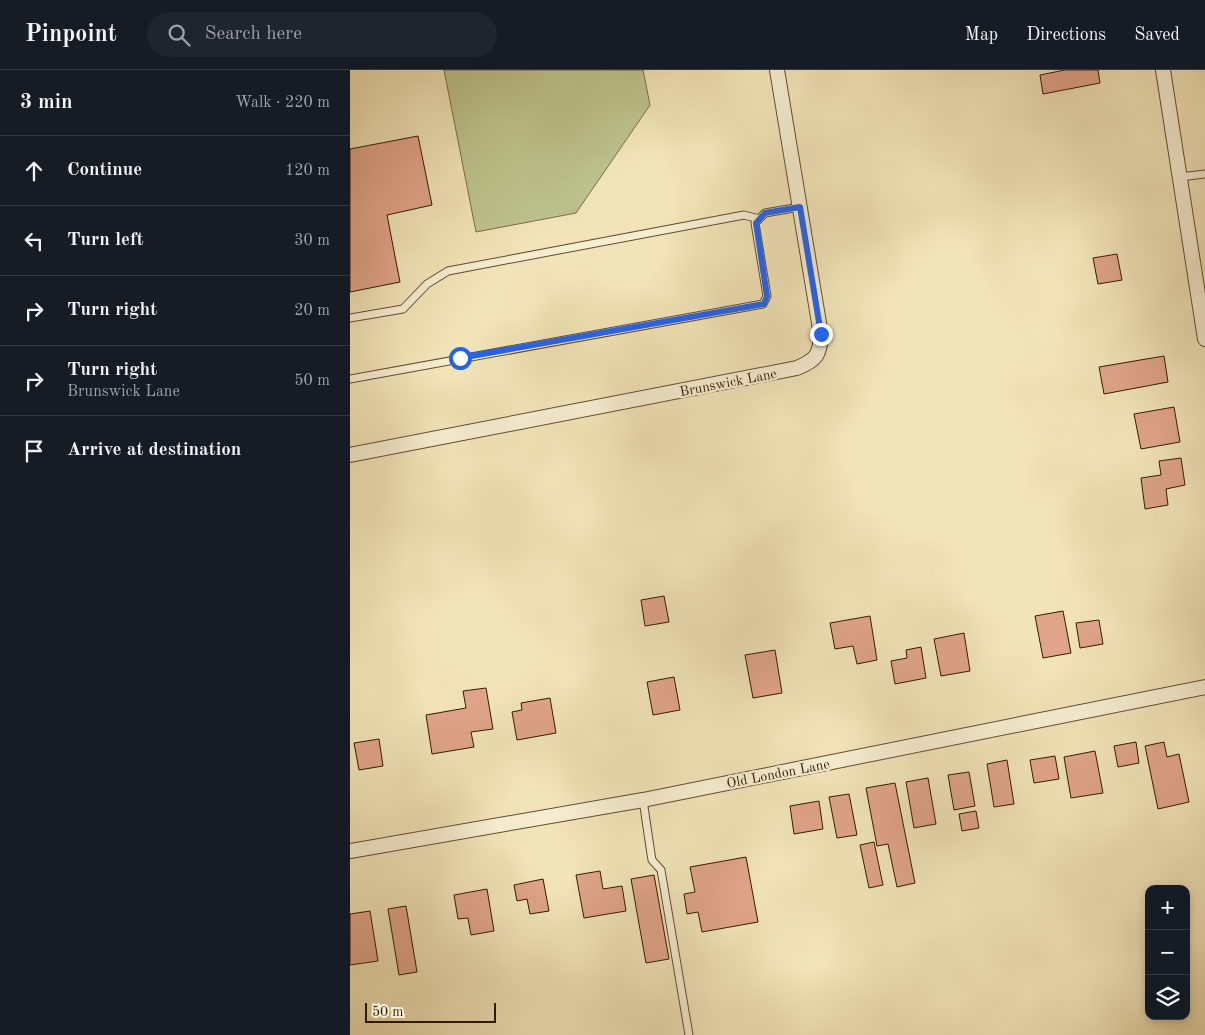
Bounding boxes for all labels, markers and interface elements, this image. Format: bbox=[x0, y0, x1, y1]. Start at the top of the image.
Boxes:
search box bbox=[147, 12, 497, 57]
icon: search bbox=[165, 21, 193, 49]
text: Pinpoint bbox=[25, 23, 117, 47]
text: Search here bbox=[205, 25, 302, 44]
text: Map bbox=[965, 26, 998, 44]
text: Directions bbox=[1026, 26, 1106, 44]
text: Saved bbox=[1134, 26, 1180, 44]
text: 3 min bbox=[20, 92, 73, 113]
text: Walk · 220 m bbox=[235, 95, 330, 111]
icon: ahead bbox=[20, 157, 48, 185]
text: Continue bbox=[67, 161, 142, 180]
text: 120 m bbox=[285, 163, 330, 179]
icon: left bbox=[20, 227, 48, 255]
text: Turn left bbox=[67, 231, 144, 250]
text: 30 m bbox=[294, 233, 330, 249]
icon: right bbox=[20, 297, 48, 325]
text: Turn right bbox=[67, 301, 157, 320]
text: 20 m bbox=[294, 303, 330, 319]
route end bbox=[810, 323, 833, 346]
route start bbox=[449, 347, 472, 370]
text: Turn right bbox=[67, 361, 157, 380]
icon: right bbox=[20, 367, 48, 395]
street label: Brunswick Lane bbox=[678, 367, 778, 399]
text: 50 m bbox=[294, 373, 330, 389]
text: Brunswick Lane bbox=[67, 384, 180, 400]
icon: arrive bbox=[20, 437, 48, 465]
text: Arrive at destination bbox=[67, 441, 241, 460]
street label: Old London Lane bbox=[725, 757, 831, 791]
map controls bbox=[1145, 885, 1190, 1020]
button: + bbox=[1145, 885, 1190, 930]
button: − bbox=[1145, 930, 1190, 975]
button: layers bbox=[1145, 975, 1190, 1020]
scale bar bbox=[365, 1000, 496, 1023]
text: 50 m bbox=[372, 1005, 403, 1019]

